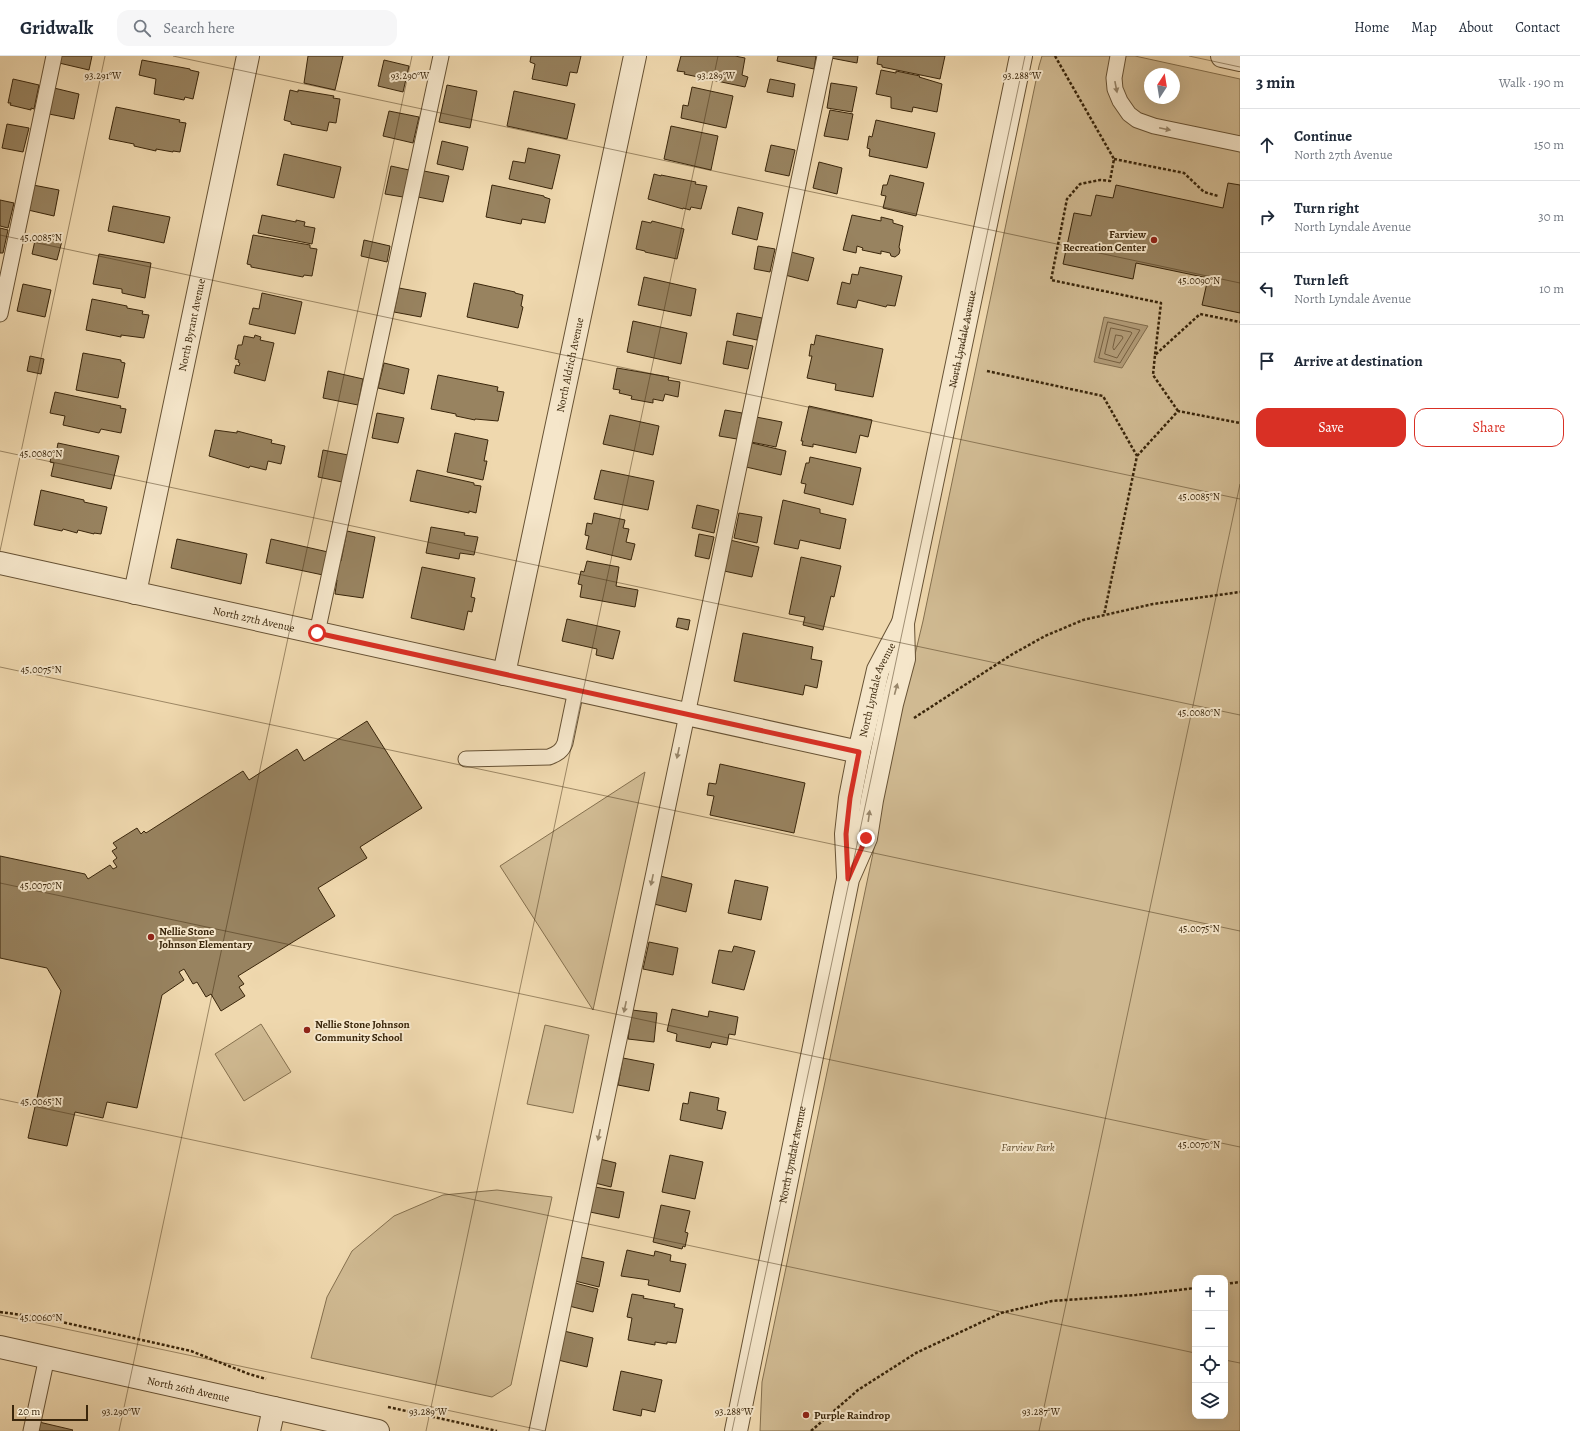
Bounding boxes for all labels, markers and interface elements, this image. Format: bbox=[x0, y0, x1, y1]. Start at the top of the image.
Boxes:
search box bbox=[117, 10, 397, 46]
text: Gridwalk bbox=[20, 15, 93, 41]
icon: search bbox=[131, 17, 153, 39]
text: Search here bbox=[163, 18, 235, 38]
text: Home bbox=[1354, 18, 1389, 37]
text: Map bbox=[1411, 18, 1437, 37]
text: About bbox=[1459, 18, 1493, 37]
text: Contact bbox=[1515, 18, 1560, 37]
north arrow bbox=[1144, 68, 1180, 104]
text: 93.291°W bbox=[85, 69, 122, 82]
text: 93.290°W bbox=[391, 69, 430, 82]
text: 93.289°W bbox=[697, 69, 736, 82]
text: 93.288°W bbox=[1003, 69, 1042, 82]
text: 3 min bbox=[1256, 71, 1295, 94]
text: Walk · 190 m bbox=[1499, 74, 1564, 91]
one-way arrow bbox=[1113, 80, 1119, 93]
one-way arrow bbox=[1159, 126, 1171, 132]
text: Continue bbox=[1294, 126, 1352, 146]
icon: ahead bbox=[1256, 134, 1278, 156]
text: 150 m bbox=[1534, 136, 1564, 153]
text: North 27th Avenue bbox=[1294, 146, 1393, 163]
text: Turn right bbox=[1294, 198, 1359, 218]
icon: right bbox=[1256, 206, 1278, 228]
text: 30 m bbox=[1538, 208, 1564, 225]
text: North Lyndale Avenue bbox=[1294, 218, 1411, 235]
place label: Farview Recreation Center bbox=[1063, 227, 1147, 255]
text: 45.0085°N bbox=[20, 231, 62, 244]
marker: Farview Recreation Center bbox=[1149, 235, 1159, 245]
text: Turn left bbox=[1294, 270, 1349, 290]
text: 45.0090°N bbox=[1178, 274, 1220, 287]
street label: North Byrant Avenue bbox=[175, 277, 209, 373]
icon: left bbox=[1256, 278, 1278, 300]
text: 10 m bbox=[1539, 280, 1564, 297]
street label: North Lyndale Avenue bbox=[945, 289, 980, 389]
text: North Lyndale Avenue bbox=[1294, 290, 1411, 307]
street label: North Aldrich Avenue bbox=[553, 316, 587, 414]
icon: arrive bbox=[1256, 350, 1278, 372]
text: Arrive at destination bbox=[1294, 351, 1423, 371]
button: Save bbox=[1256, 408, 1406, 447]
button: Share bbox=[1414, 408, 1564, 447]
text: 45.0080°N bbox=[20, 447, 62, 460]
text: 45.0085°N bbox=[1178, 490, 1220, 503]
street label: North 27th Avenue bbox=[211, 603, 296, 636]
route start bbox=[308, 624, 326, 642]
street label: North Lyndale Avenue bbox=[856, 640, 899, 739]
text: 45.0075°N bbox=[20, 663, 62, 676]
one-way arrow bbox=[894, 682, 900, 695]
text: 45.0080°N bbox=[1178, 706, 1220, 719]
one-way arrow bbox=[675, 747, 681, 759]
one-way arrow bbox=[866, 810, 872, 822]
route end bbox=[857, 829, 875, 847]
one-way arrow bbox=[648, 874, 654, 886]
text: 45.0070°N bbox=[20, 879, 62, 892]
text: 45.0075°N bbox=[1178, 922, 1220, 935]
place label: Nellie Stone Johnson Elementary bbox=[159, 924, 253, 952]
marker: Nellie Stone Johnson Elementary bbox=[146, 932, 156, 942]
one-way arrow bbox=[622, 1001, 628, 1014]
place label: Nellie Stone Johnson Community School bbox=[315, 1017, 410, 1045]
marker: Nellie Stone Johnson Community School bbox=[302, 1025, 312, 1035]
text: 45.0065°N bbox=[20, 1095, 62, 1108]
street label: North Lyndale Avenue bbox=[775, 1105, 810, 1205]
one-way arrow bbox=[595, 1128, 601, 1141]
text: 45.0070°N bbox=[1178, 1138, 1220, 1151]
park label: Farview Park bbox=[1001, 1140, 1055, 1155]
map controls bbox=[1192, 1275, 1228, 1419]
button: + bbox=[1192, 1275, 1228, 1311]
text: 45.0060°N bbox=[20, 1311, 62, 1324]
button: − bbox=[1192, 1311, 1228, 1347]
button: locate bbox=[1192, 1347, 1228, 1383]
street label: North 26th Avenue bbox=[146, 1373, 231, 1406]
button: layers bbox=[1192, 1383, 1228, 1419]
scale bar bbox=[12, 1403, 88, 1422]
text: 20 m bbox=[18, 1404, 40, 1419]
text: 93.290°W bbox=[102, 1405, 141, 1418]
text: 93.289°W bbox=[409, 1405, 448, 1418]
text: 93.288°W bbox=[715, 1405, 754, 1418]
text: 93.287°W bbox=[1022, 1405, 1061, 1418]
place label: Purple Raindrop bbox=[814, 1408, 890, 1423]
marker: Purple Raindrop bbox=[801, 1410, 811, 1420]

